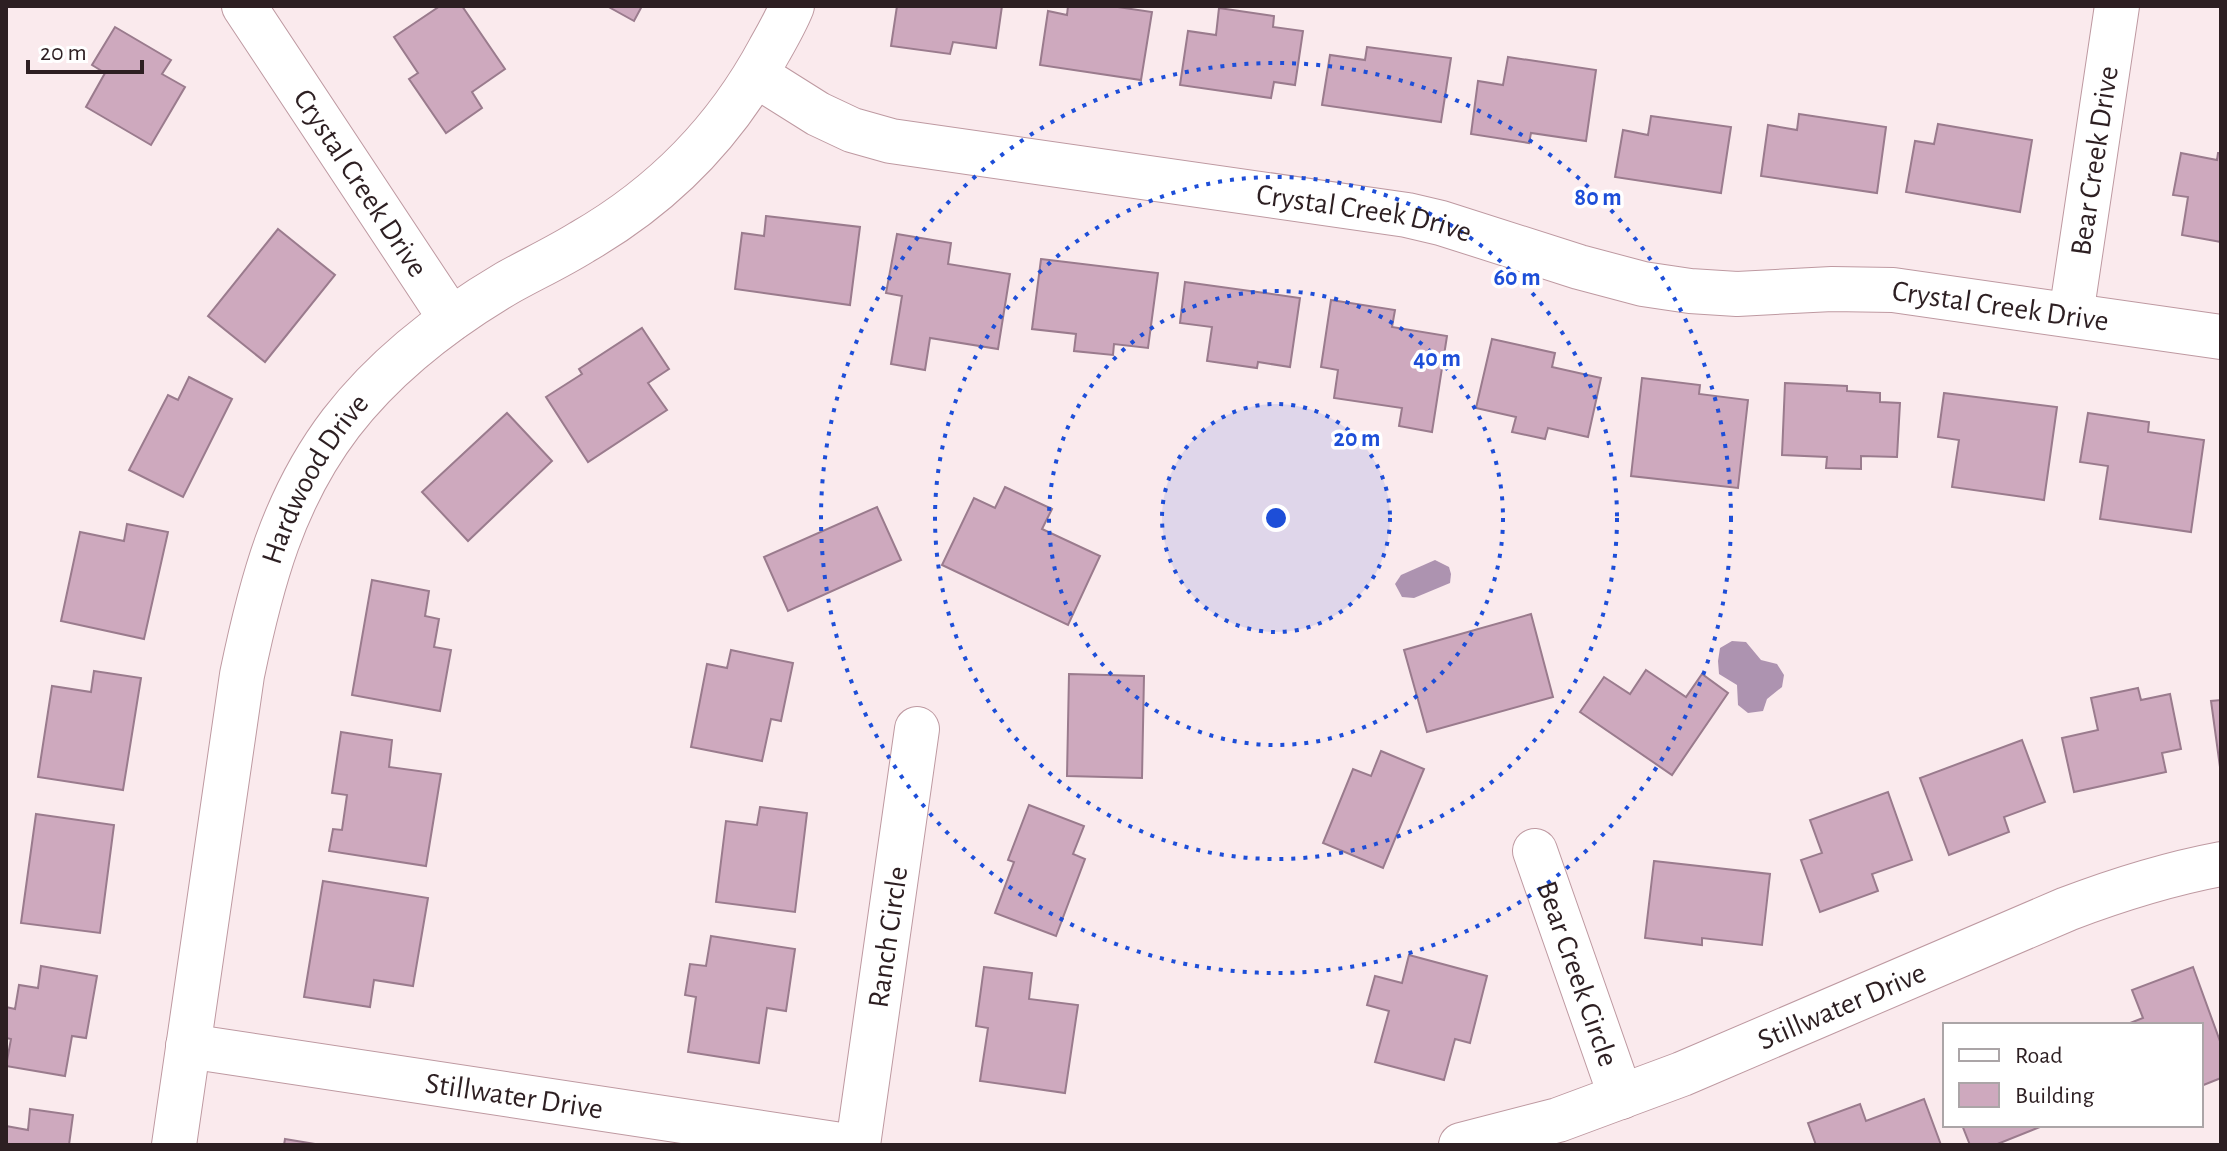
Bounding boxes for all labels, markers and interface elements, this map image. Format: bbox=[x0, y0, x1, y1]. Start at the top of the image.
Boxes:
scale bar bbox=[28, 24, 142, 74]
text: 20 m bbox=[40, 41, 87, 65]
street label: Bear Creek Drive bbox=[2066, 64, 2124, 258]
street label: Crystal Creek Drive bbox=[287, 84, 433, 283]
street label: Crystal Creek Drive bbox=[1255, 180, 1475, 248]
text: 80 m bbox=[1574, 186, 1622, 210]
text: 60 m bbox=[1493, 266, 1541, 290]
street label: Crystal Creek Drive bbox=[1890, 276, 2111, 337]
text: 40 m bbox=[1413, 347, 1461, 371]
street label: Hardwood Drive bbox=[257, 388, 374, 568]
text: 20 m bbox=[1334, 427, 1380, 451]
centre of rings bbox=[1262, 504, 1290, 532]
street label: Ranch Circle bbox=[864, 865, 913, 1010]
street label: Bear Creek Circle bbox=[1531, 877, 1623, 1071]
street label: Stillwater Drive bbox=[1754, 957, 1930, 1056]
legend bbox=[1943, 1023, 2203, 1127]
text: Road bbox=[2015, 1044, 2063, 1068]
street label: Stillwater Drive bbox=[423, 1068, 605, 1125]
text: Building bbox=[2015, 1084, 2094, 1108]

